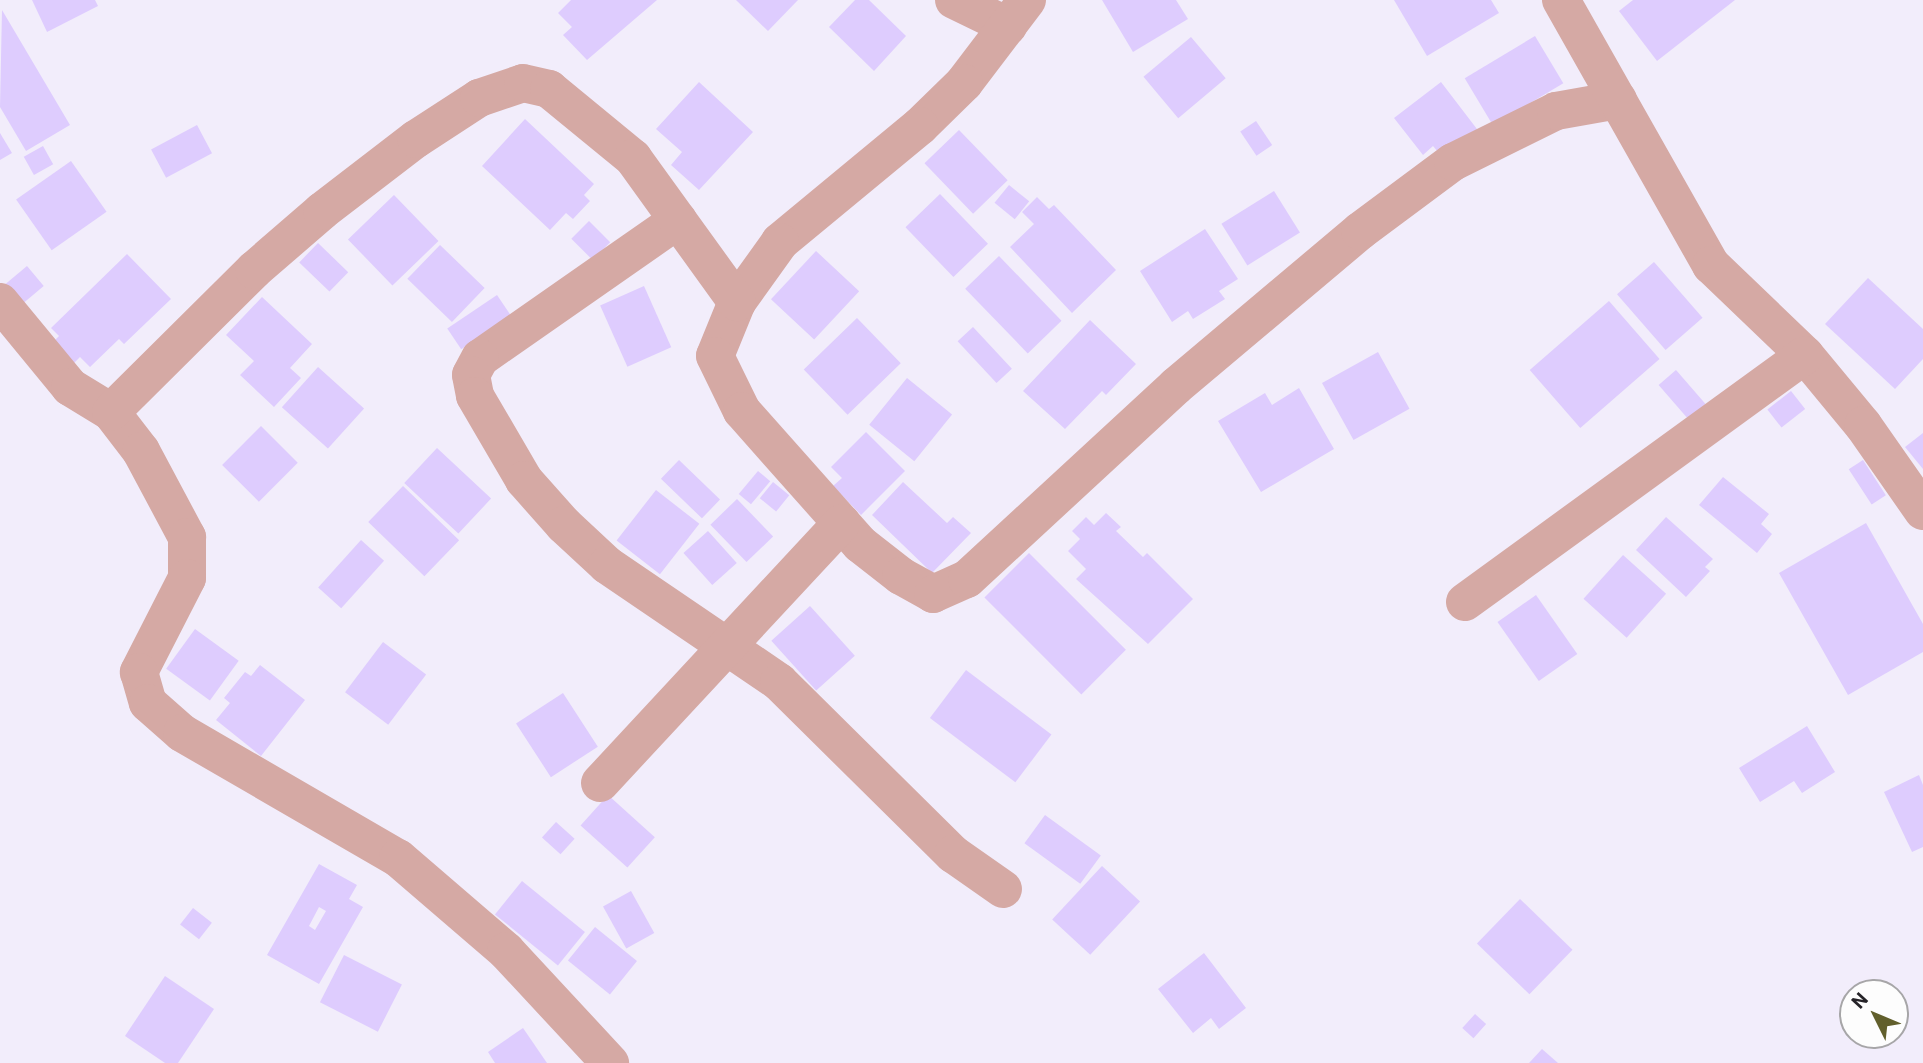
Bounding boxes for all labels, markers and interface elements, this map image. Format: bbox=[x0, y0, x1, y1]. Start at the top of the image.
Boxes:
north arrow bbox=[1839, 979, 1909, 1049]
text: N bbox=[1847, 988, 1873, 1013]

